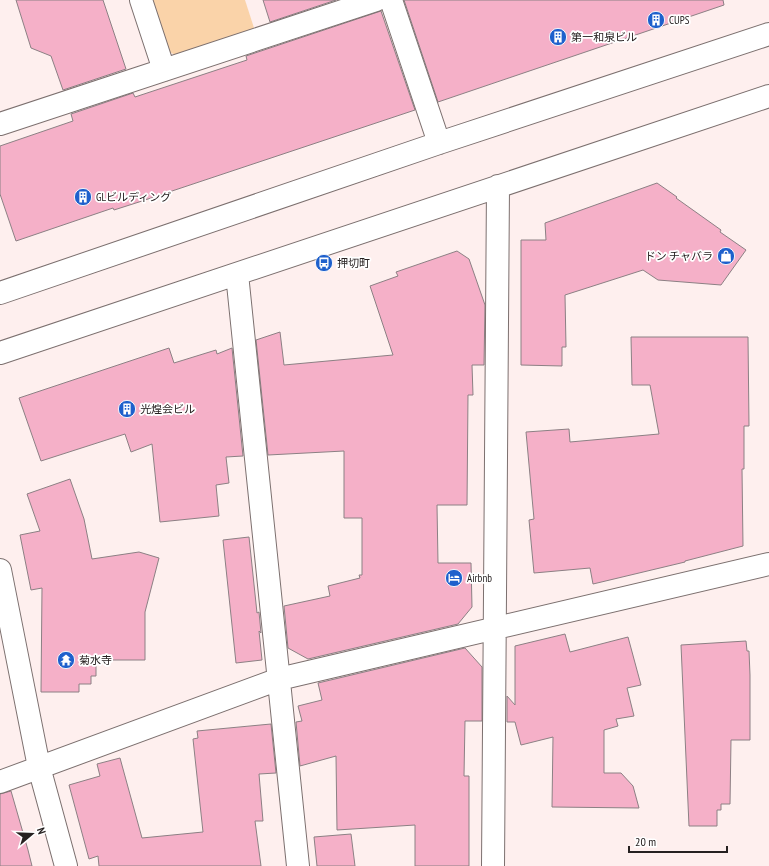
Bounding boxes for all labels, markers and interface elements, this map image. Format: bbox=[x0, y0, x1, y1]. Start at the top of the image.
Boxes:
building icon: CUPS bbox=[646, 10, 666, 30]
place label: CUPS bbox=[669, 13, 690, 27]
building icon: 第一和泉ビル bbox=[548, 27, 568, 47]
place label: 第一和泉ビル bbox=[571, 30, 637, 44]
building icon: GLビルディング bbox=[73, 187, 93, 207]
place label: GLビルディング bbox=[96, 190, 171, 204]
shop icon: ドン チャバラ bbox=[716, 246, 736, 266]
place label: ドン チャバラ bbox=[645, 249, 713, 263]
bus stop icon: 押切町 bbox=[314, 253, 334, 273]
place label: 押切町 bbox=[337, 256, 370, 270]
building icon: 光煌会ビル bbox=[117, 399, 137, 419]
place label: 光煌会ビル bbox=[140, 402, 195, 416]
hotel icon: Airbnb bbox=[444, 568, 464, 588]
place label: Airbnb bbox=[467, 571, 492, 585]
temple icon: 菊水寺 bbox=[56, 650, 76, 670]
place label: 菊水寺 bbox=[79, 653, 112, 667]
north arrow bbox=[12, 814, 52, 854]
text: N bbox=[34, 826, 49, 836]
scale bar bbox=[629, 828, 727, 854]
text: 20 m bbox=[635, 834, 656, 849]

